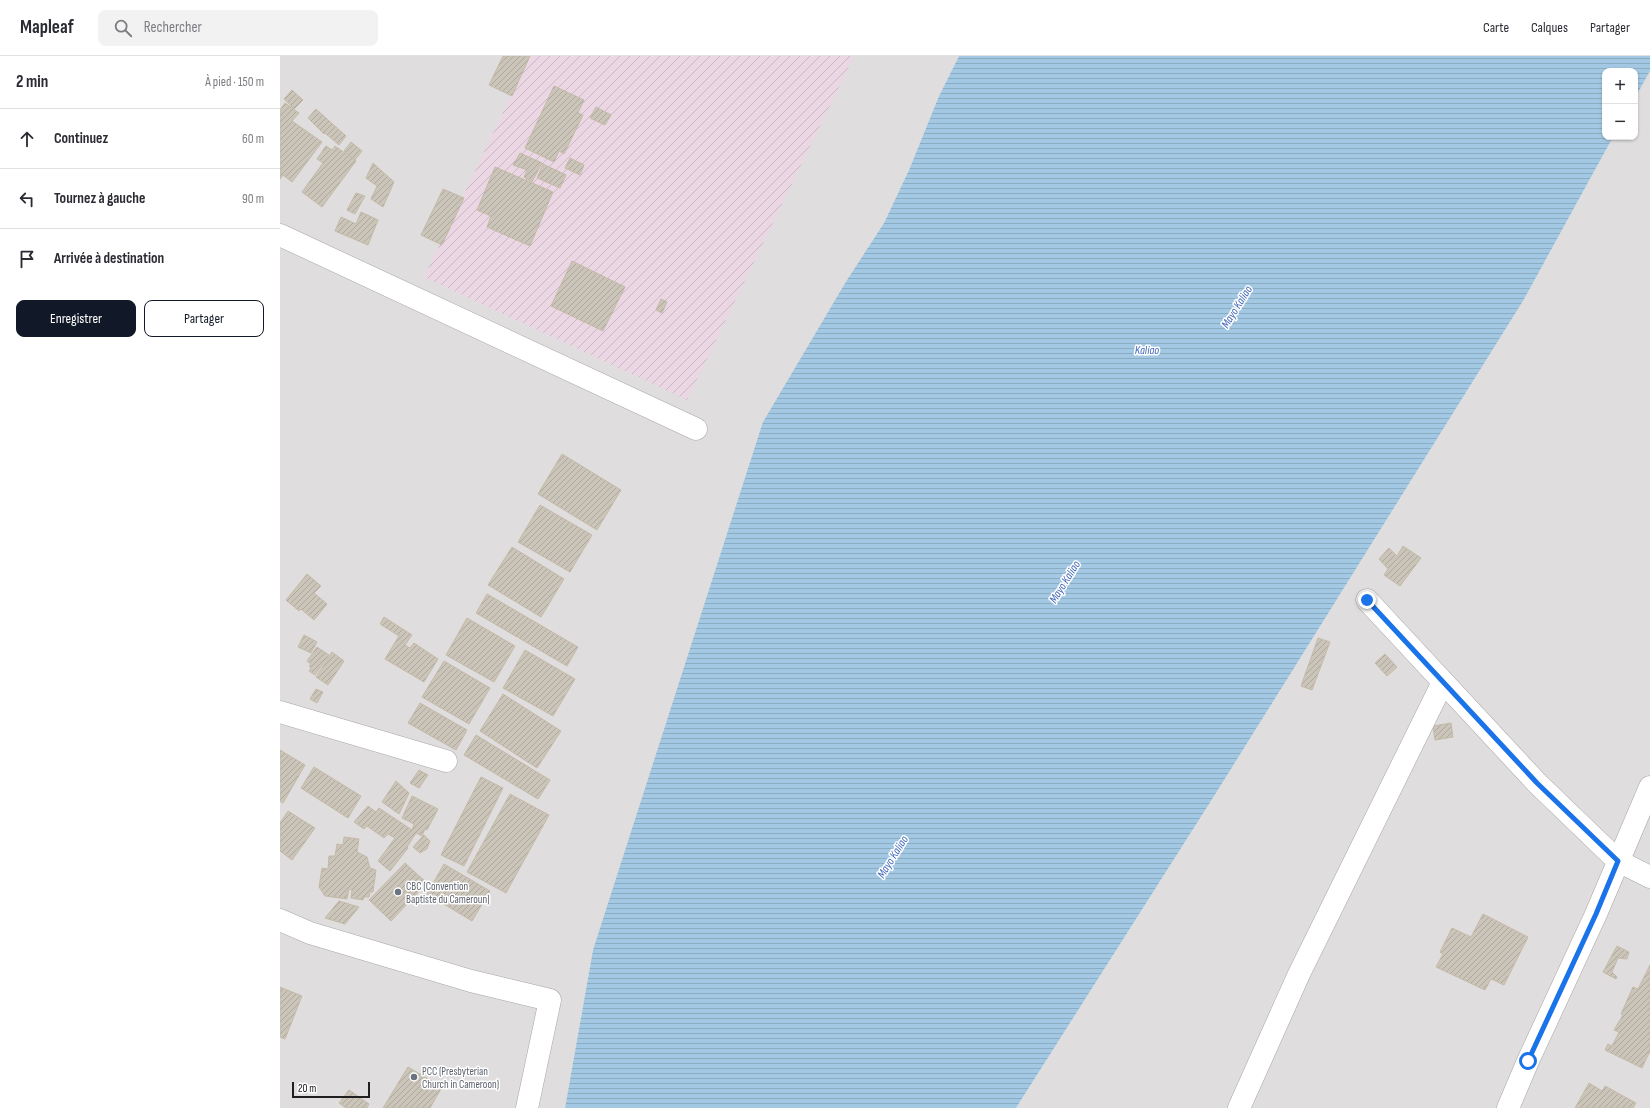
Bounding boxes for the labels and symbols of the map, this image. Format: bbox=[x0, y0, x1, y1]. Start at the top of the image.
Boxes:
water label: Mayo Kaliao bbox=[1218, 283, 1256, 331]
water label: Kaliao bbox=[1135, 343, 1159, 358]
water label: Mayo Kaliao bbox=[1046, 558, 1084, 606]
route end bbox=[1358, 591, 1376, 609]
water label: Mayo Kaliao bbox=[874, 833, 912, 881]
place label: CBC (Convention Baptiste du Cameroun) bbox=[406, 880, 490, 906]
marker: CBC (Convention Baptiste du Cameroun) bbox=[393, 887, 403, 897]
route start bbox=[1519, 1052, 1537, 1070]
place label: PCC (Presbyterian Church in Cameroon) bbox=[422, 1065, 499, 1091]
marker: PCC (Presbyterian Church in Cameroon) bbox=[409, 1072, 419, 1082]
scale bar bbox=[292, 1080, 370, 1099]

